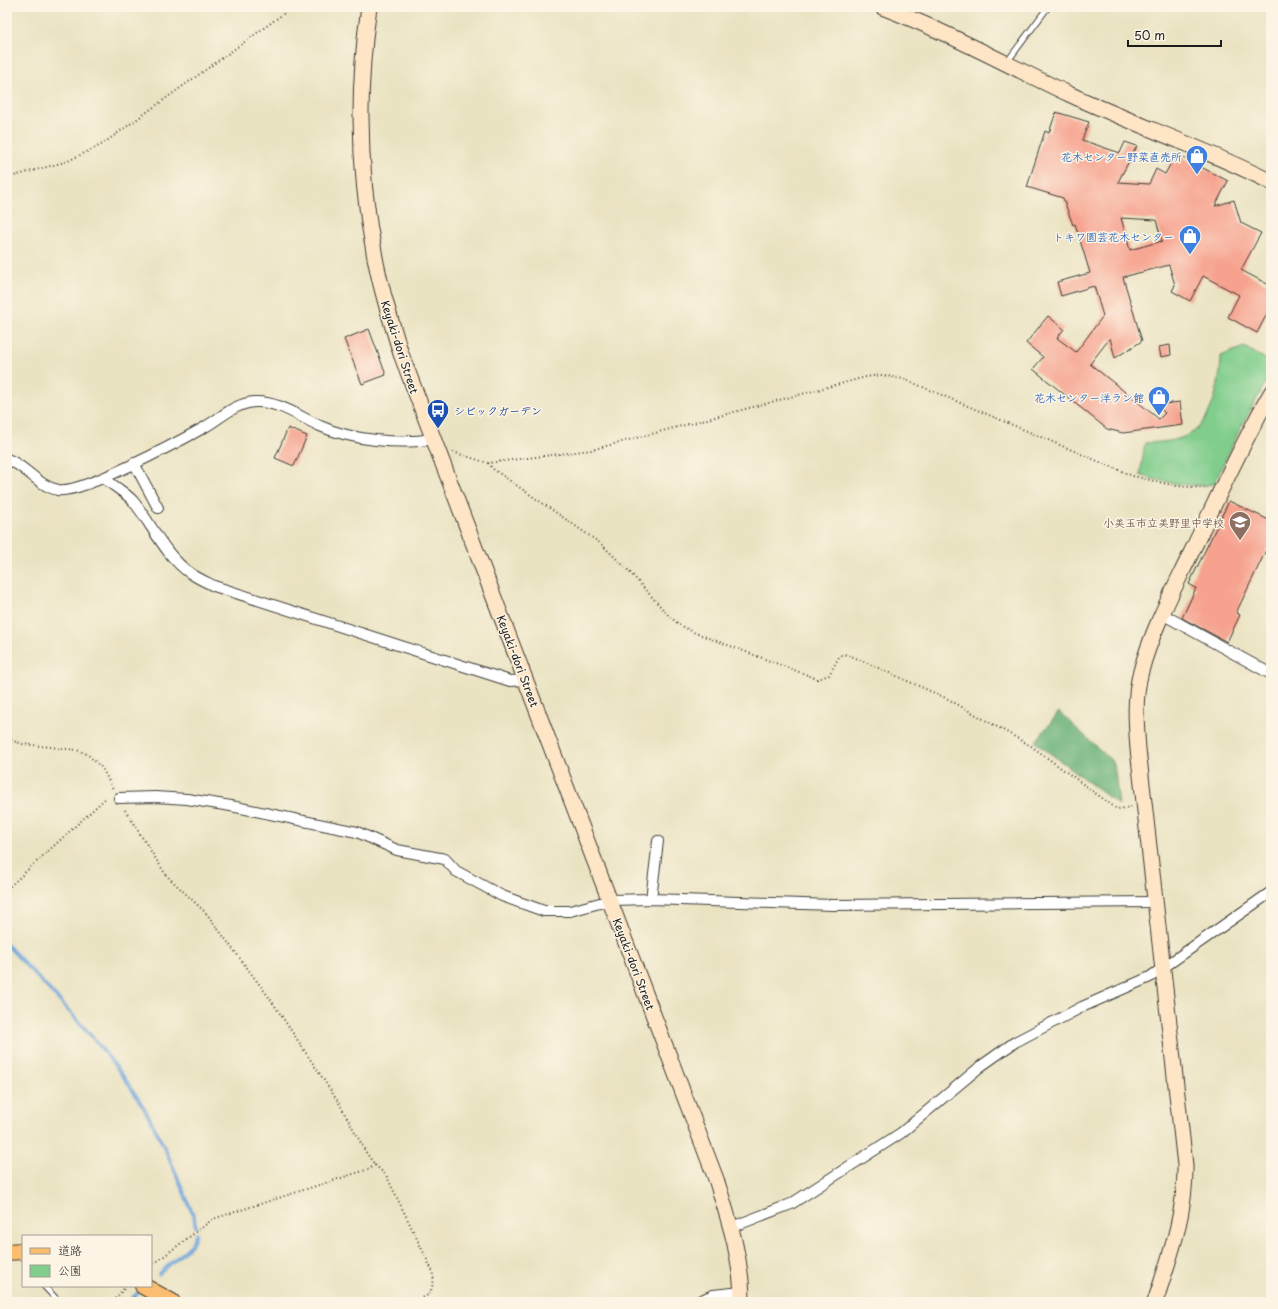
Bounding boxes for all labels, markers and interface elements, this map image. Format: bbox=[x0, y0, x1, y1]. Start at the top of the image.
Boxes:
scale bar bbox=[1128, 22, 1221, 48]
text: 50 m bbox=[1134, 26, 1165, 44]
shop icon: 花木センター野菜直売所 bbox=[1184, 143, 1210, 176]
place label: 花木センター野菜直売所 bbox=[1061, 148, 1182, 165]
shop icon: トキワ園芸花木センター bbox=[1177, 223, 1203, 256]
place label: トキワ園芸花木センター bbox=[1053, 228, 1174, 245]
street label: Keyaki-dori Street bbox=[377, 298, 423, 396]
shop icon: 花木センター洋ラン館 bbox=[1146, 384, 1172, 417]
place label: 花木センター洋ラン館 bbox=[1034, 389, 1144, 406]
bus stop icon: シビックガーデン bbox=[425, 397, 451, 430]
place label: シビックガーデン bbox=[454, 402, 542, 419]
school or university icon: 小美玉市立美野里中学校 bbox=[1227, 509, 1253, 542]
place label: 小美玉市立美野里中学校 bbox=[1103, 514, 1224, 531]
street label: Keyaki-dori Street bbox=[493, 613, 544, 710]
street label: Keyaki-dori Street bbox=[609, 916, 660, 1013]
legend bbox=[22, 1235, 152, 1287]
text: 道路 bbox=[58, 1241, 82, 1259]
text: 公園 bbox=[58, 1261, 82, 1279]

